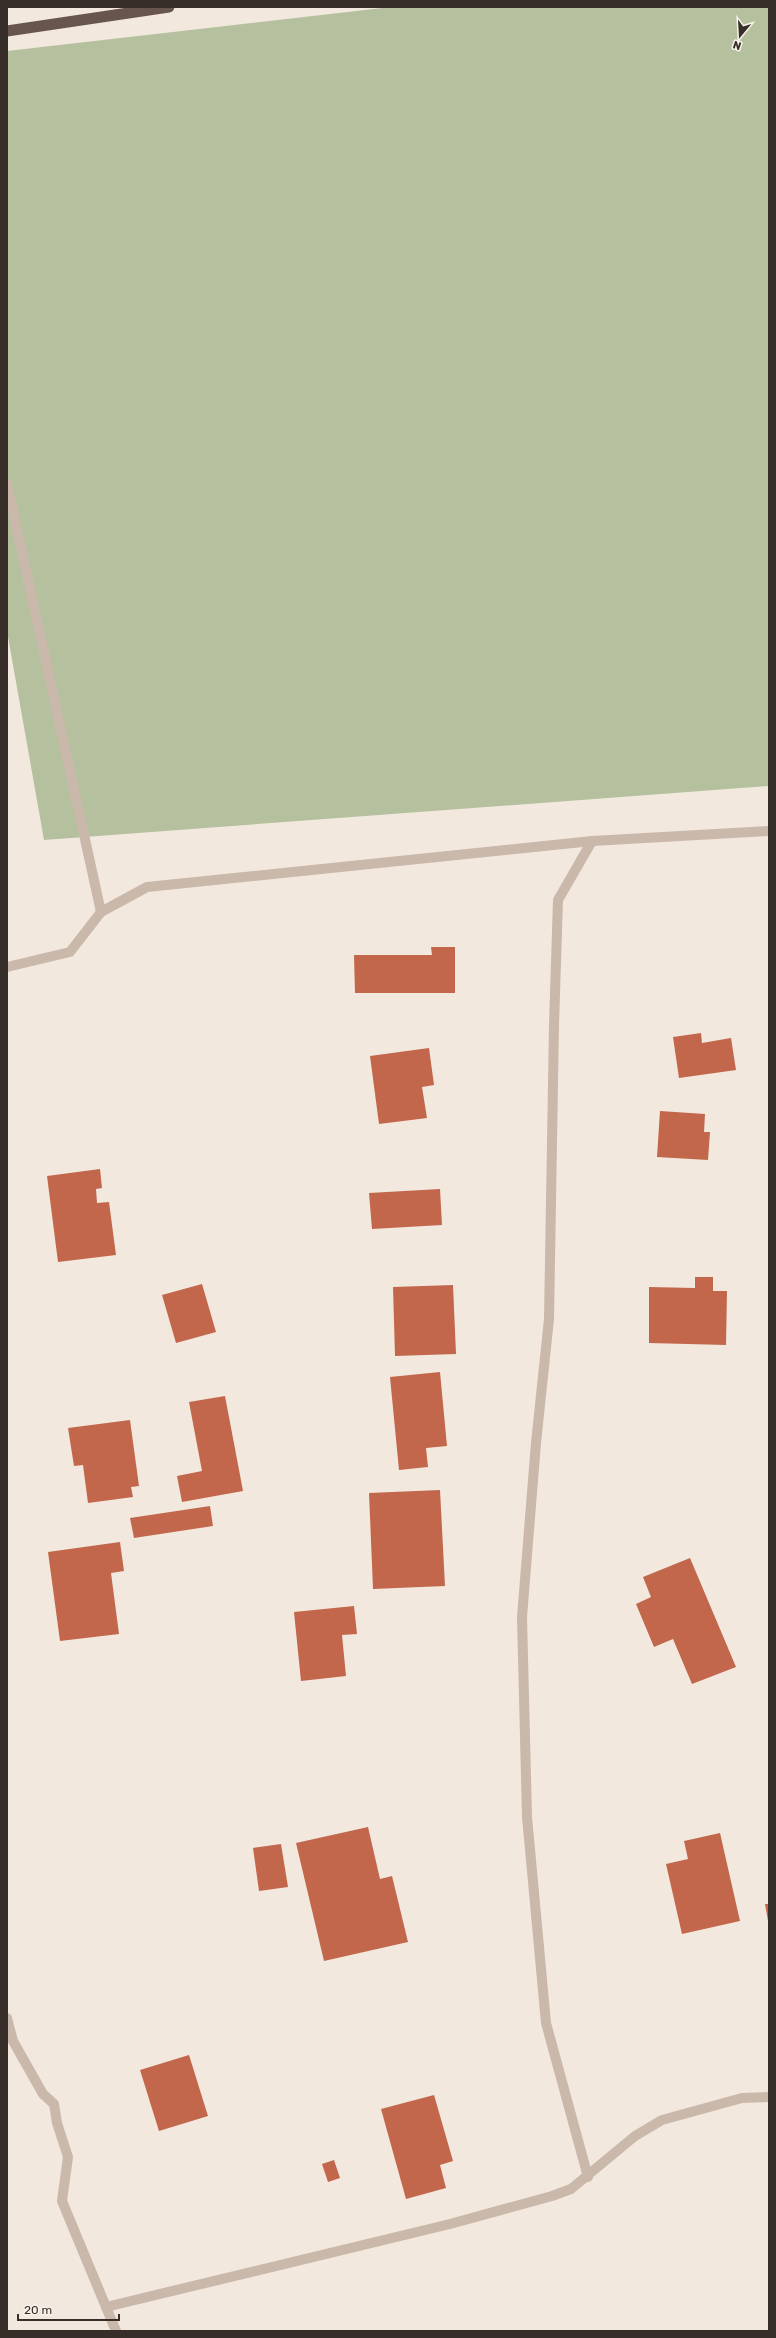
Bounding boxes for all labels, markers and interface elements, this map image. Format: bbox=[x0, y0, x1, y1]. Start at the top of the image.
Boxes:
north arrow bbox=[720, 16, 760, 56]
text: N bbox=[731, 38, 743, 52]
scale bar bbox=[18, 2296, 119, 2322]
text: 20 m bbox=[24, 2303, 52, 2317]

